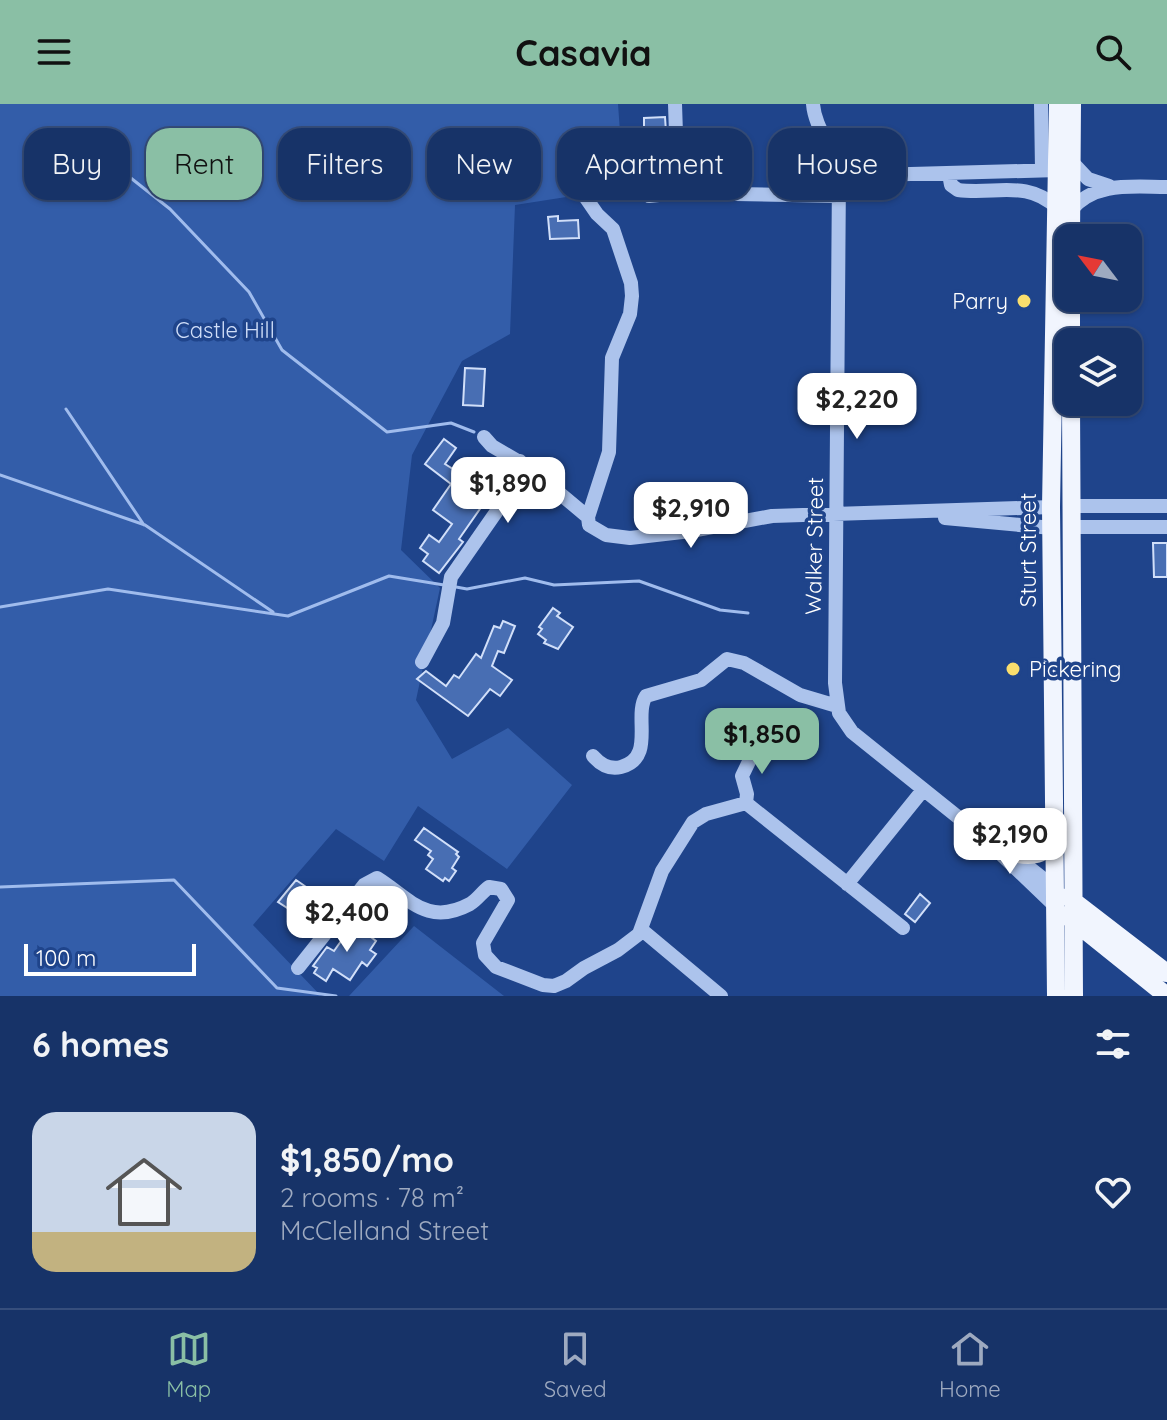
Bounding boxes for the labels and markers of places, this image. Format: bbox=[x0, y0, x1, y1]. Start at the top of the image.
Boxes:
place label: Parry bbox=[952, 287, 1008, 315]
marker: Parry bbox=[1015, 292, 1033, 310]
pin: $2,220 bbox=[792, 373, 922, 441]
pin: $1,890 bbox=[443, 457, 573, 525]
pin: $2,910 bbox=[626, 482, 756, 550]
place label: Pickering bbox=[1029, 655, 1122, 683]
marker: Pickering bbox=[1004, 660, 1022, 678]
pin: $1,850 bbox=[697, 708, 827, 776]
pin: $2,190 bbox=[945, 808, 1075, 876]
pin: $2,400 bbox=[282, 886, 412, 954]

